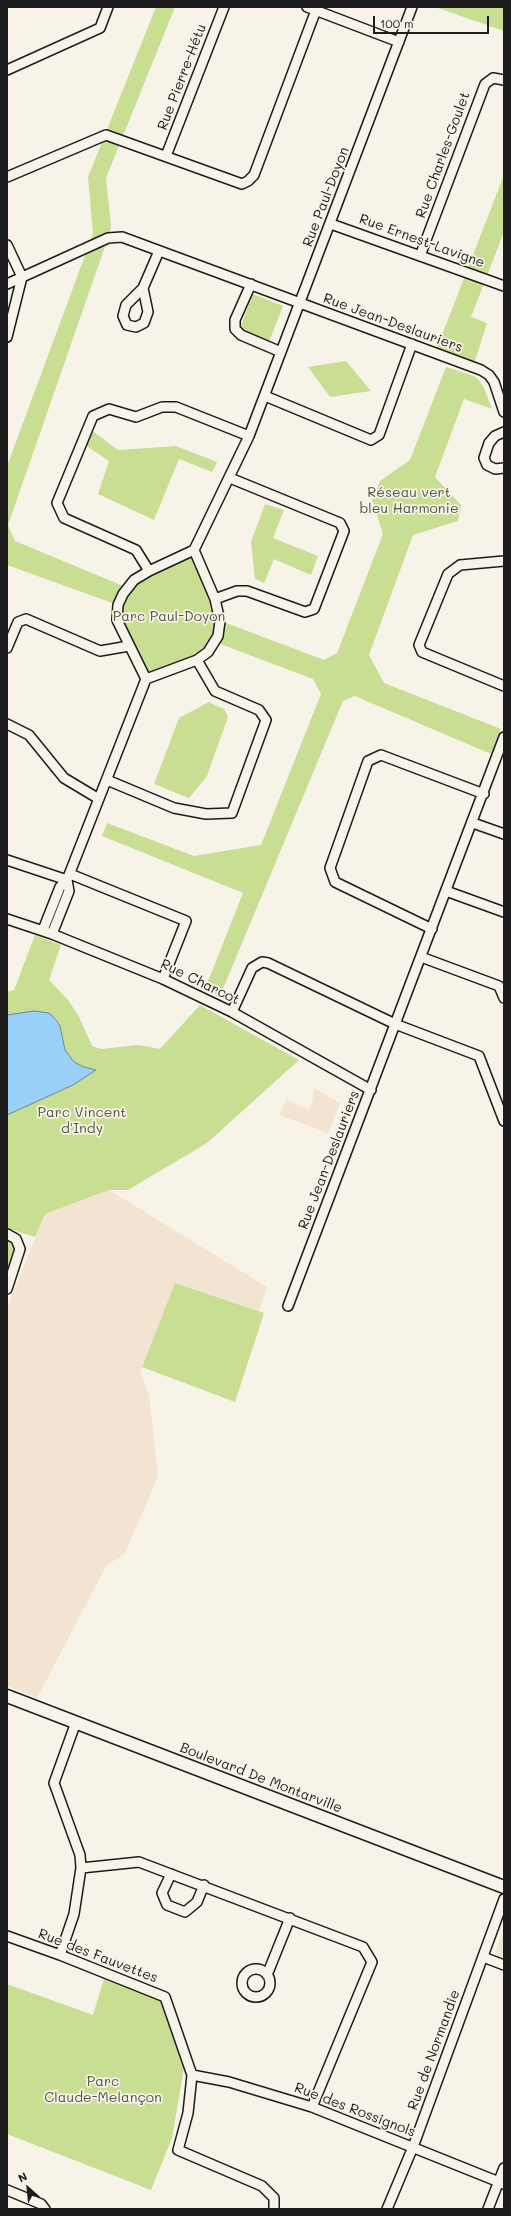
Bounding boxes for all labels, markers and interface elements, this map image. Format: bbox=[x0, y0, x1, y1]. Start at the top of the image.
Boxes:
scale bar bbox=[375, 8, 491, 34]
text: 100 m bbox=[380, 15, 414, 31]
street label: Rue Pierre-Hétu bbox=[154, 22, 210, 132]
street label: Rue Charles-Goulet bbox=[412, 90, 474, 220]
street label: Rue Paul-Doyon bbox=[299, 145, 353, 249]
street label: Rue Ernest-Lavigne bbox=[357, 210, 487, 272]
street label: Rue Jean-Deslauriers bbox=[321, 290, 465, 356]
park label: Réseau vert bleu Harmonie bbox=[359, 485, 459, 518]
park label: Parc Paul-Doyon bbox=[113, 609, 225, 625]
street label: Rue Charcot bbox=[158, 956, 242, 1008]
street label: Rue Jean-Deslauriers bbox=[295, 1088, 363, 1232]
park label: Parc Vincent d'Indy bbox=[38, 1105, 126, 1138]
street label: Boulevard De Montarville bbox=[177, 1739, 345, 1817]
street label: Rue des Fauvettes bbox=[36, 1925, 160, 1987]
street label: Rue de Normandie bbox=[404, 1987, 464, 2113]
park label: Parc Claude-Melançon bbox=[44, 2074, 162, 2106]
street label: Rue des Rossignols bbox=[292, 2079, 418, 2141]
north arrow bbox=[8, 2168, 48, 2208]
text: N bbox=[15, 2168, 29, 2185]

